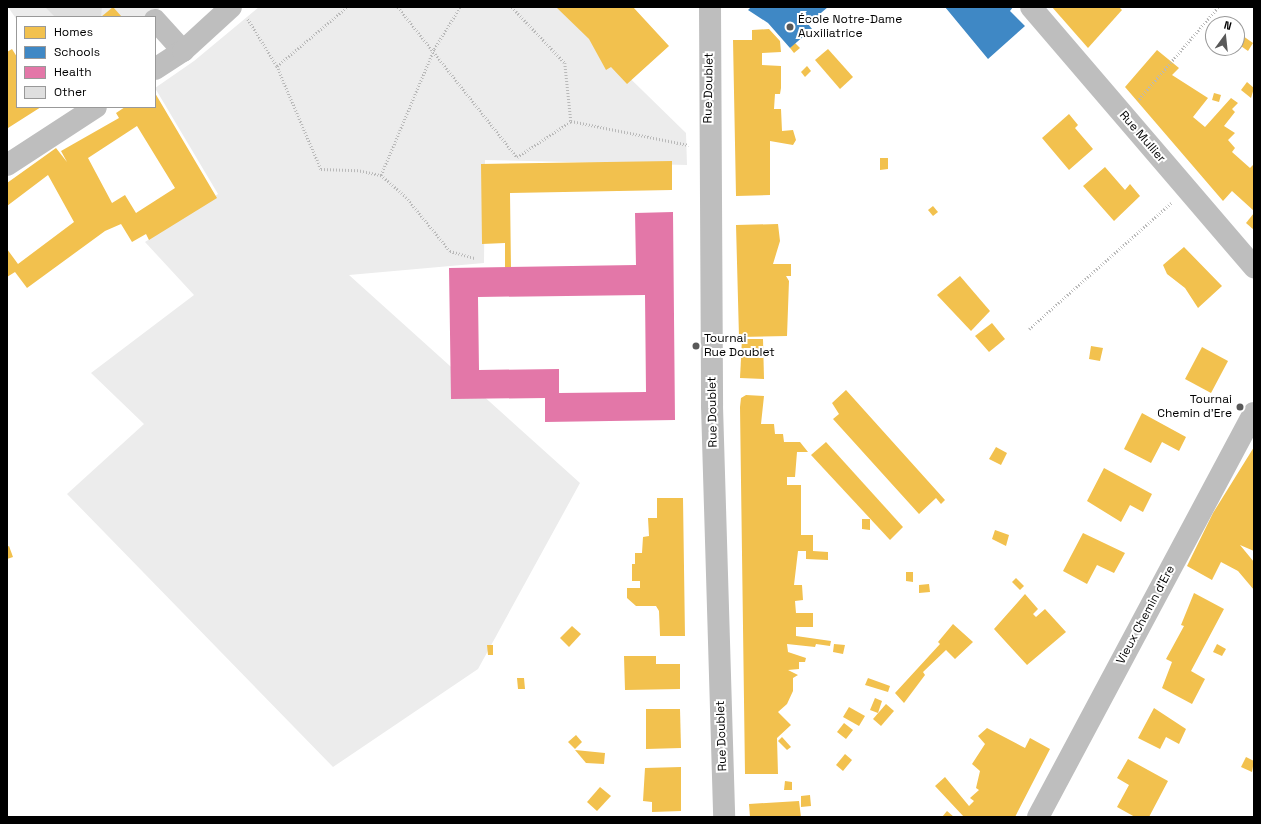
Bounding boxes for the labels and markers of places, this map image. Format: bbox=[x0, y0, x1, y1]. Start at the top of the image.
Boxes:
place label: École Notre-Dame Auxiliatrice bbox=[798, 13, 902, 41]
marker: École Notre-Dame Auxiliatrice bbox=[785, 22, 795, 32]
place label: Tournai Rue Doublet bbox=[704, 332, 775, 360]
marker: Tournai Rue Doublet bbox=[691, 341, 701, 351]
place label: Tournai Chemin d'Ere bbox=[1157, 393, 1232, 421]
marker: Tournai Chemin d'Ere bbox=[1235, 402, 1245, 412]

